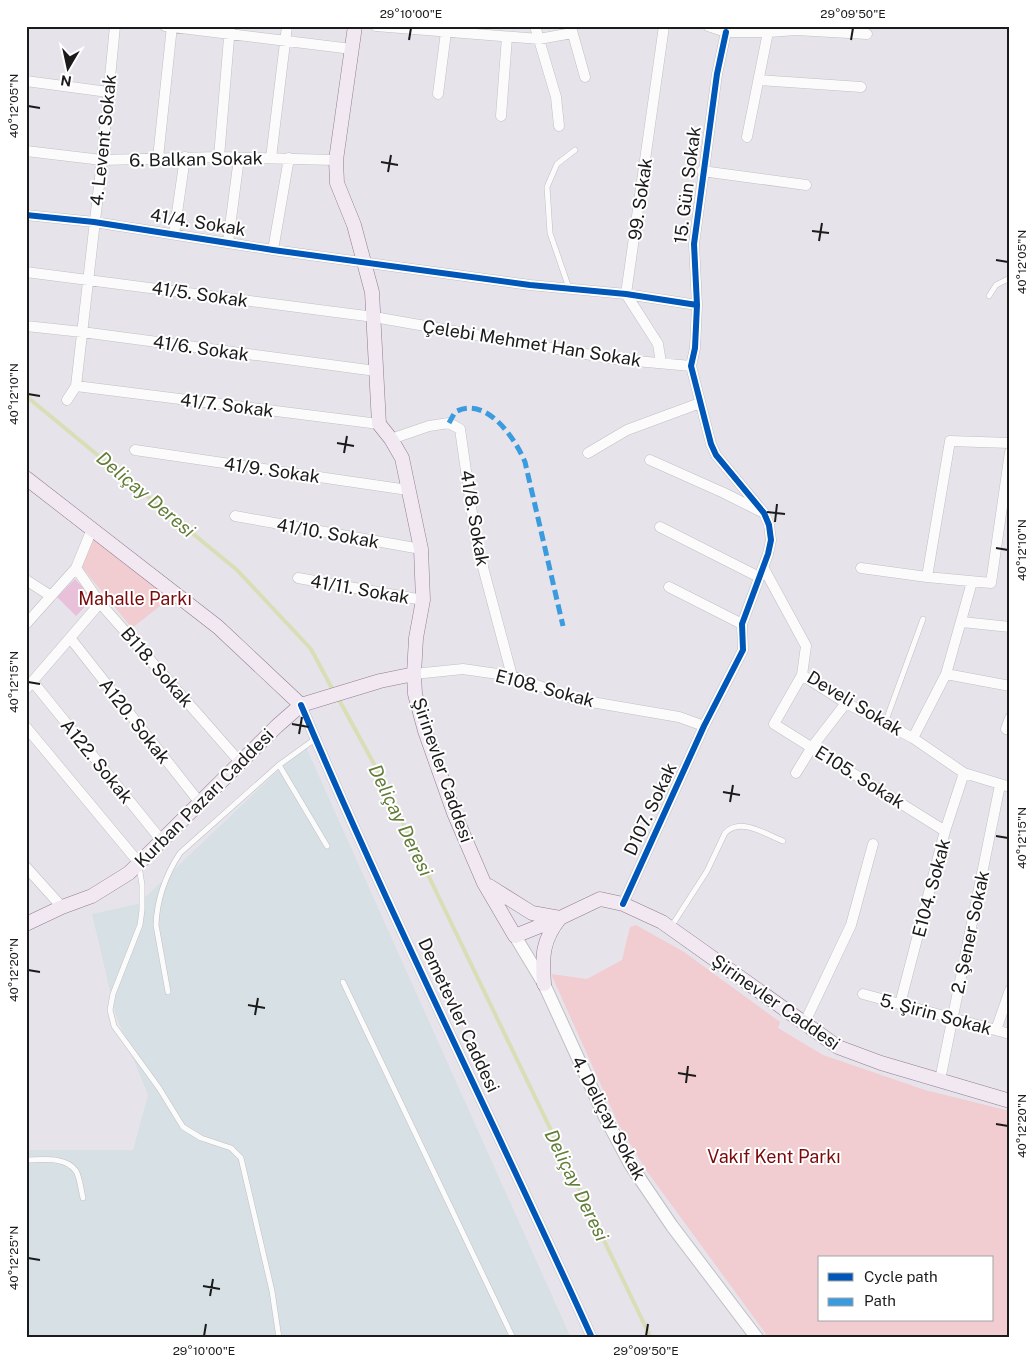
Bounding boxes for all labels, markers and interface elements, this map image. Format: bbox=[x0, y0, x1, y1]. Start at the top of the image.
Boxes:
text: 29°10'00"E bbox=[380, 7, 442, 21]
text: 29°09'50"E bbox=[820, 7, 886, 21]
north arrow bbox=[42, 42, 92, 92]
text: N bbox=[59, 72, 73, 90]
street label: 4. Levent Sokak bbox=[86, 73, 120, 207]
text: 40°12'05"N bbox=[7, 74, 21, 138]
street label: 15. Gün Sokak bbox=[669, 125, 705, 245]
street label: 6. Balkan Sokak bbox=[129, 147, 263, 171]
street label: 99. Sokak bbox=[624, 157, 656, 241]
street label: 41/4. Sokak bbox=[149, 204, 247, 240]
text: 40°12'05"N bbox=[1015, 230, 1029, 294]
street label: 41/5. Sokak bbox=[151, 277, 249, 311]
street label: Çelebi Mehmet Han Sokak bbox=[421, 315, 643, 371]
street label: 41/6. Sokak bbox=[152, 331, 250, 365]
text: 40°12'10"N bbox=[7, 363, 21, 425]
street label: 41/7. Sokak bbox=[179, 389, 275, 421]
water label: Deliçay Deresi bbox=[92, 447, 200, 542]
street label: 41/9. Sokak bbox=[223, 453, 321, 487]
street label: 41/8. Sokak bbox=[456, 468, 494, 568]
street label: 41/10. Sokak bbox=[275, 514, 381, 552]
text: 40°12'10"N bbox=[1015, 519, 1029, 581]
street label: 41/11. Sokak bbox=[309, 570, 411, 608]
park label: Mahalle Parkı bbox=[78, 588, 192, 609]
street label: B118. Sokak bbox=[117, 623, 197, 711]
text: 40°12'15"N bbox=[7, 651, 21, 713]
street label: E108. Sokak bbox=[493, 665, 597, 711]
street label: Develi Sokak bbox=[803, 666, 907, 740]
street label: A120. Sokak bbox=[95, 674, 175, 768]
street label: Şirinevler Caddesi bbox=[408, 695, 478, 845]
street label: A122. Sokak bbox=[57, 715, 137, 807]
street label: Kurban Pazarı Caddesi bbox=[130, 724, 278, 872]
street label: E105. Sokak bbox=[811, 741, 909, 813]
street label: D107. Sokak bbox=[619, 759, 681, 859]
water label: Deliçay Deresi bbox=[364, 761, 438, 880]
text: 40°12'15"N bbox=[1015, 807, 1029, 869]
street label: E104. Sokak bbox=[908, 836, 954, 940]
street label: 2. Şener Sokak bbox=[947, 868, 993, 996]
street label: Demetevler Caddesi bbox=[414, 934, 504, 1096]
text: 40°12'20"N bbox=[7, 938, 21, 1002]
street label: Şirinevler Caddesi bbox=[708, 950, 844, 1054]
street label: 5. Şirin Sokak bbox=[878, 989, 994, 1039]
street label: 4. Deliçay Sokak bbox=[567, 1052, 651, 1184]
text: 40°12'20"N bbox=[1015, 1094, 1029, 1158]
water label: Deliçay Deresi bbox=[540, 1126, 614, 1245]
park label: Vakıf Kent Parkı bbox=[707, 1146, 841, 1167]
text: 40°12'25"N bbox=[7, 1226, 21, 1290]
legend bbox=[818, 1256, 994, 1322]
text: Cycle path bbox=[864, 1268, 938, 1285]
text: Path bbox=[864, 1292, 896, 1309]
text: 29°10'00"E bbox=[173, 1344, 235, 1358]
text: 29°09'50"E bbox=[613, 1344, 679, 1358]

